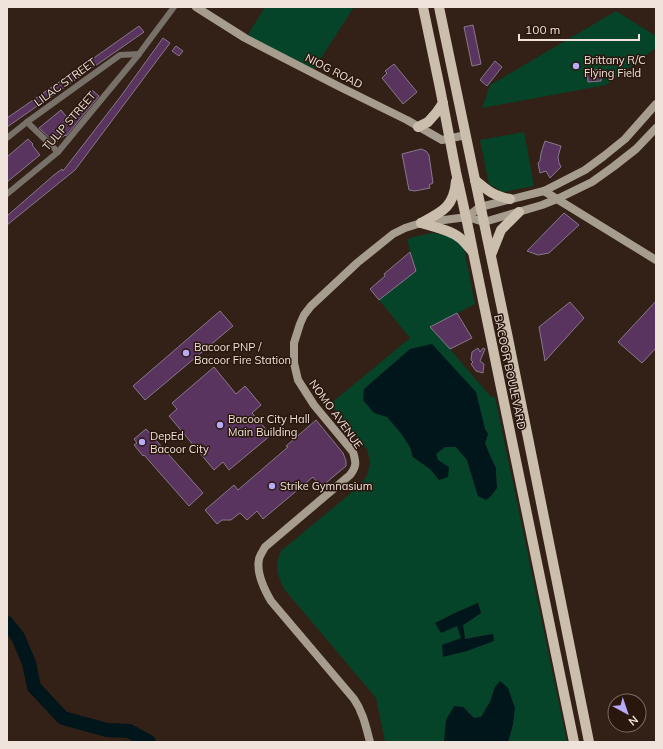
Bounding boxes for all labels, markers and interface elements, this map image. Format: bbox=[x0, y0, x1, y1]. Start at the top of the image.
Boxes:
scale bar bbox=[519, 16, 639, 42]
text: 100 m bbox=[525, 22, 560, 37]
street label: NIOG ROAD bbox=[303, 51, 365, 91]
place label: Brittany R/C Flying Field bbox=[584, 53, 646, 80]
street label: LILAC STREET bbox=[31, 55, 99, 109]
marker: Brittany R/C Flying Field bbox=[571, 61, 581, 71]
street label: TULIP STREET bbox=[39, 88, 99, 153]
street label: BACOOR BOULEVARD bbox=[491, 313, 529, 431]
place label: Bacoor PNP / Bacoor Fire Station bbox=[194, 340, 291, 367]
marker: Bacoor PNP / Bacoor Fire Station bbox=[181, 348, 191, 358]
street label: NOMO AVENUE bbox=[306, 377, 366, 451]
place label: Bacoor City Hall Main Building bbox=[228, 412, 310, 439]
marker: Bacoor City Hall Main Building bbox=[215, 420, 225, 430]
place label: DepEd Bacoor City bbox=[150, 429, 209, 456]
marker: DepEd Bacoor City bbox=[137, 437, 147, 447]
place label: Strike Gymnasium bbox=[280, 479, 372, 493]
marker: Strike Gymnasium bbox=[267, 481, 277, 491]
north arrow bbox=[607, 693, 647, 733]
text: N bbox=[626, 713, 641, 729]

